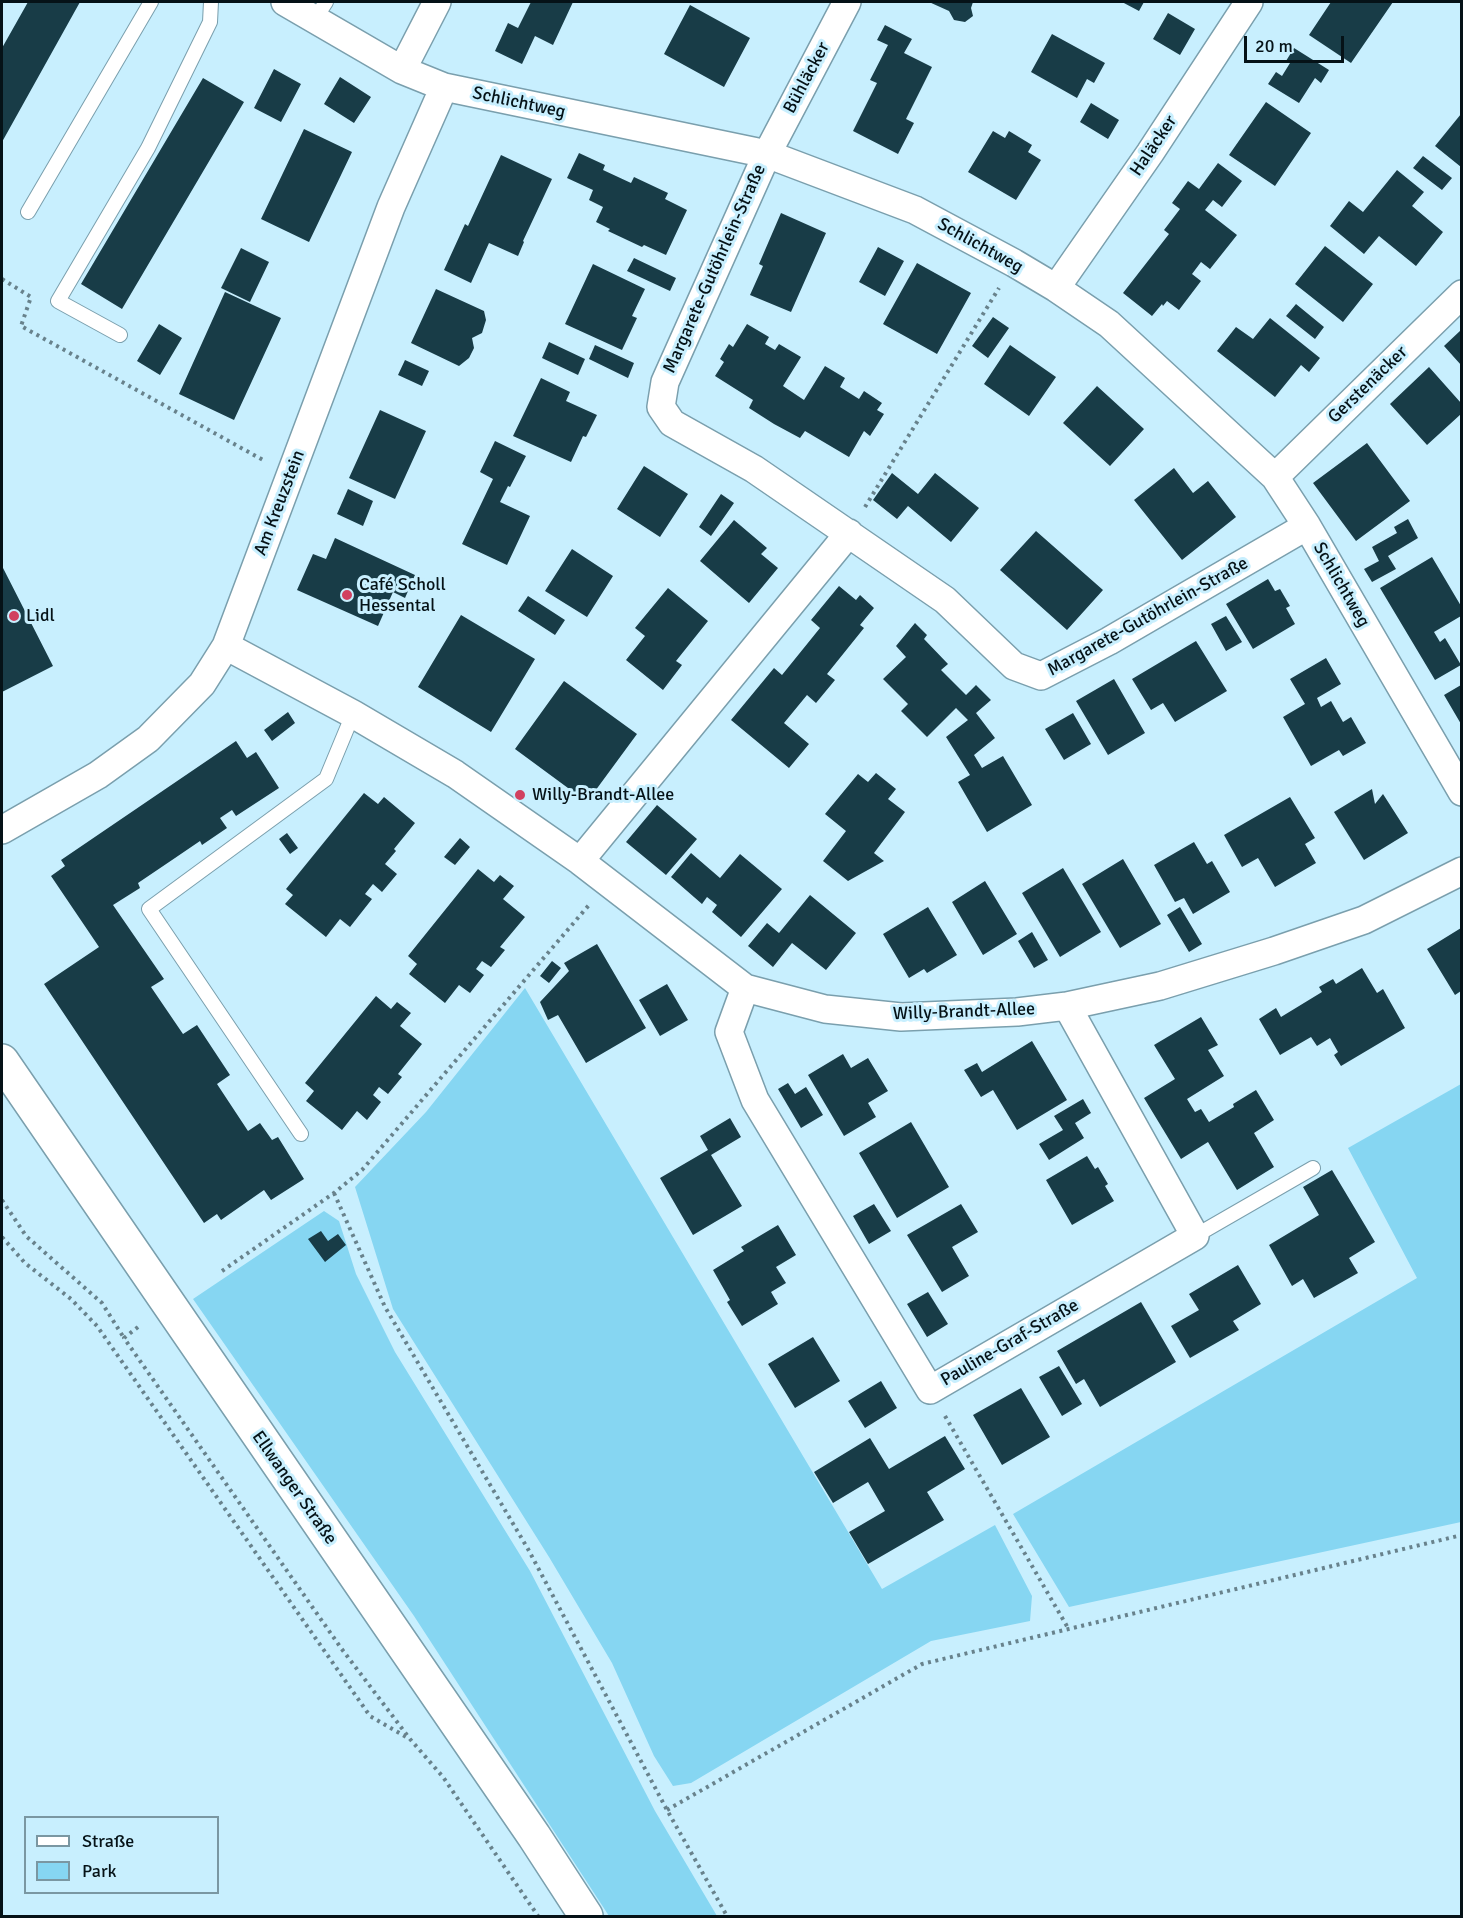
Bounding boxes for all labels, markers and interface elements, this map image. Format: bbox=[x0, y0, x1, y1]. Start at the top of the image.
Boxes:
scale bar bbox=[1247, 24, 1348, 62]
text: 20 m bbox=[1255, 35, 1293, 57]
street label: Bühläcker bbox=[779, 39, 835, 117]
street label: Schlichtweg bbox=[471, 83, 567, 123]
street label: Haläcker bbox=[1126, 112, 1182, 180]
street label: Margarete-Gutöhrlein-Straße bbox=[659, 161, 771, 377]
street label: Schlichtweg bbox=[933, 214, 1027, 278]
street label: Gerstenäcker bbox=[1324, 342, 1412, 428]
street label: Am Kreuzstein bbox=[250, 447, 310, 559]
street label: Schlichtweg bbox=[1308, 539, 1374, 631]
street label: Margarete-Gutöhrlein-Straße bbox=[1044, 553, 1252, 681]
place label: Café Scholl Hessental bbox=[359, 574, 446, 616]
marker: Café Scholl Hessental bbox=[340, 588, 354, 602]
place label: Lidl bbox=[26, 605, 55, 627]
marker: Lidl bbox=[7, 609, 21, 623]
place label: Willy-Brandt-Allee bbox=[532, 784, 674, 806]
marker: Willy-Brandt-Allee bbox=[513, 788, 527, 802]
street label: Willy-Brandt-Allee bbox=[893, 999, 1035, 1025]
street label: Pauline-Graf-Straße bbox=[937, 1295, 1083, 1391]
street label: Ellwanger Straße bbox=[247, 1427, 341, 1549]
legend bbox=[24, 1816, 219, 1894]
text: Straße bbox=[82, 1830, 134, 1852]
text: Park bbox=[82, 1860, 117, 1882]

